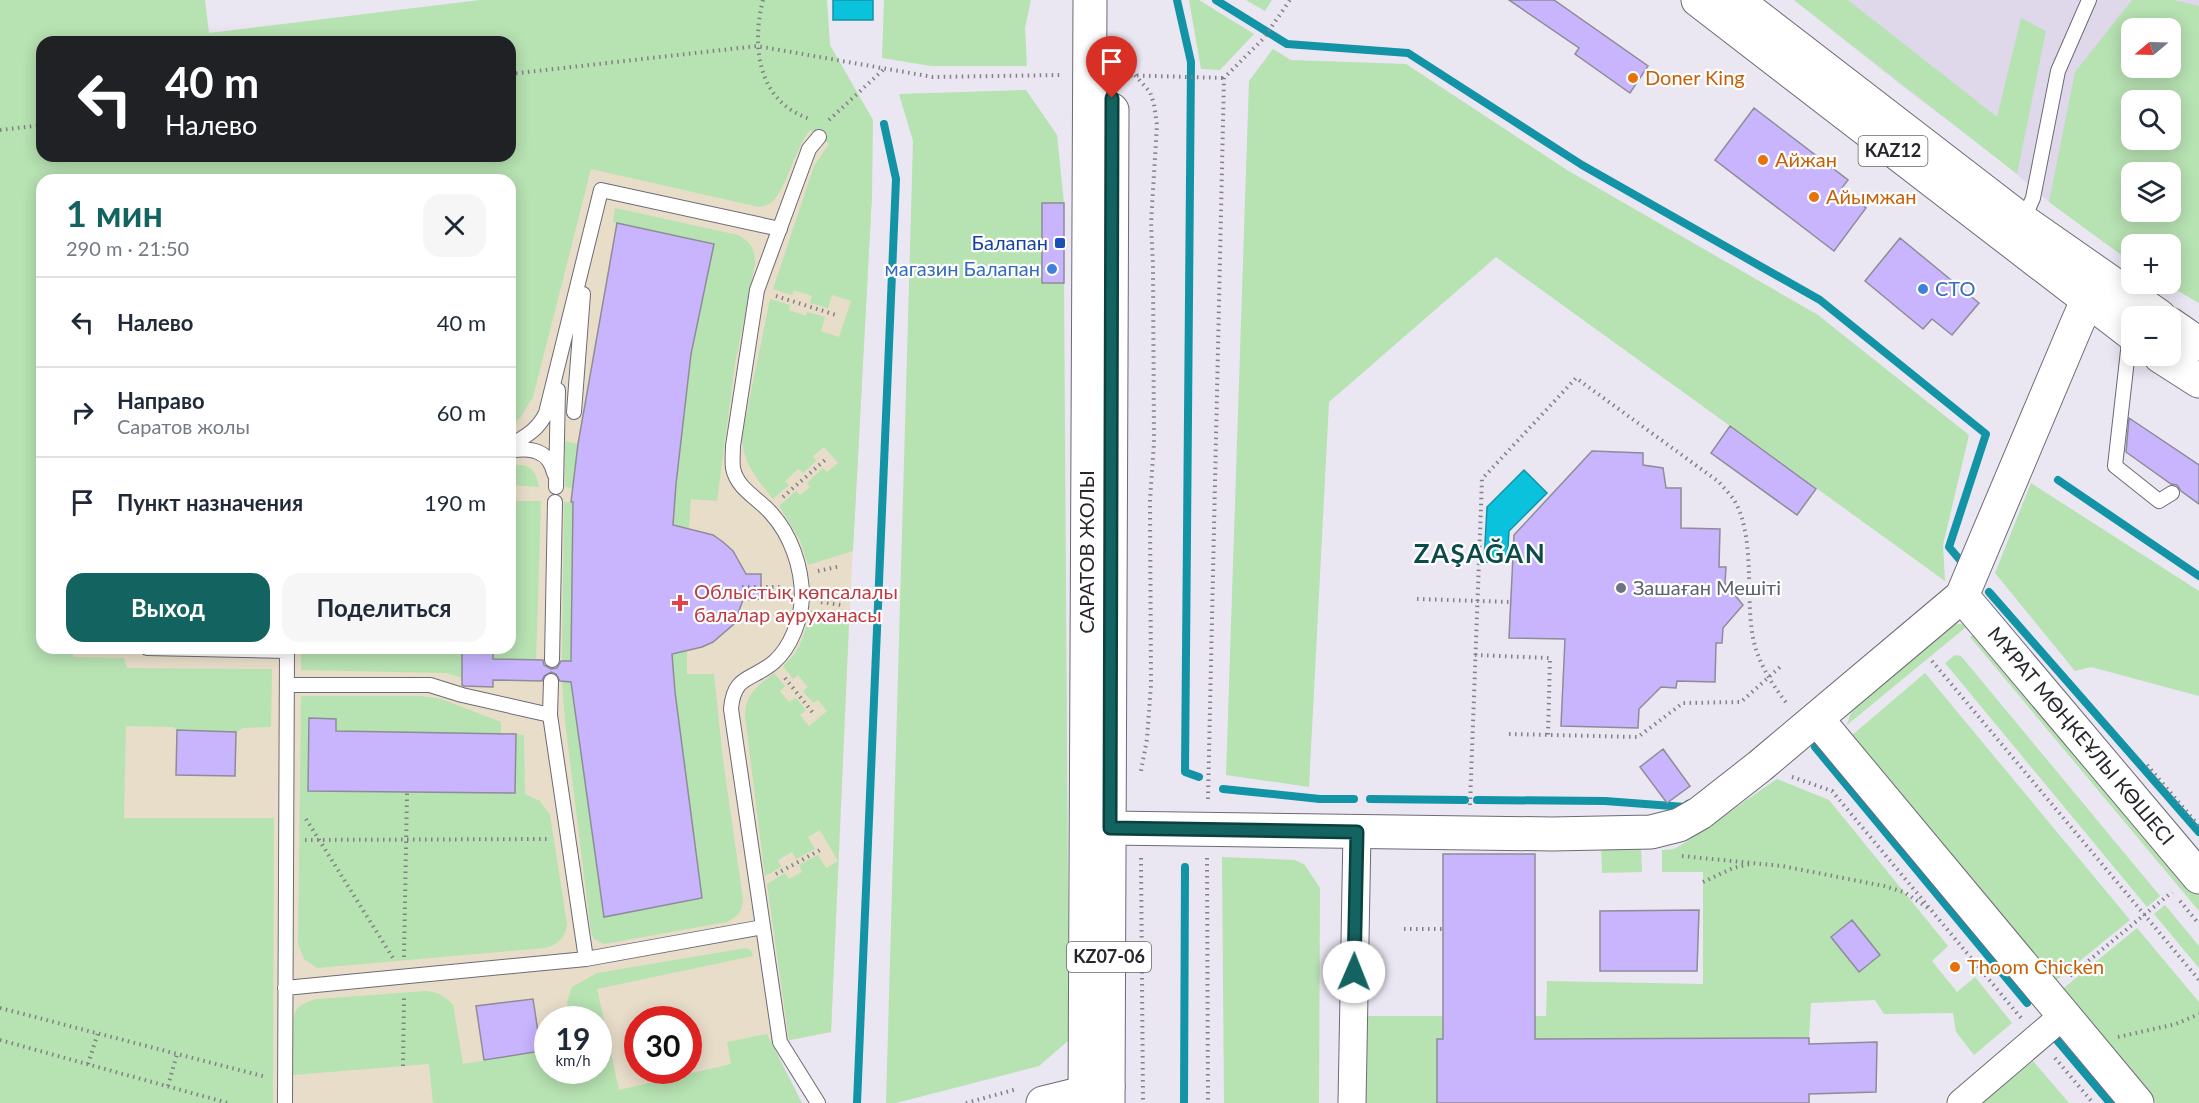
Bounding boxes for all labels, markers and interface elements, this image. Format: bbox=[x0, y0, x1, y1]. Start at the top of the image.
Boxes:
north arrow bbox=[2121, 18, 2181, 78]
map controls bbox=[2121, 18, 2181, 366]
pin bbox=[1086, 36, 1137, 98]
icon: arrive bbox=[1095, 45, 1128, 78]
text: 40 m bbox=[165, 57, 259, 107]
icon: left bbox=[66, 60, 144, 138]
place label: Doner King bbox=[1645, 65, 1745, 89]
marker: Doner King bbox=[1626, 71, 1640, 85]
button: search bbox=[2121, 90, 2181, 150]
text: Налево bbox=[165, 108, 257, 141]
road number: KAZ12 bbox=[1858, 136, 1928, 166]
place label: Айжан bbox=[1775, 147, 1837, 171]
marker: Айжан bbox=[1756, 153, 1770, 167]
button: layers bbox=[2121, 162, 2181, 222]
place label: Айымжан bbox=[1826, 184, 1916, 208]
marker: Айымжан bbox=[1807, 190, 1821, 204]
text: 1 мин bbox=[66, 191, 163, 235]
button: close bbox=[423, 194, 486, 257]
place label: Балапан bbox=[972, 230, 1048, 254]
button: + bbox=[2121, 234, 2181, 294]
text: 290 m · 21:50 bbox=[66, 236, 189, 260]
marker: Балапан bbox=[1053, 236, 1067, 250]
place label: магазин Балапан bbox=[885, 256, 1040, 280]
marker: магазин Балапан bbox=[1045, 262, 1059, 276]
place label: СТО bbox=[1935, 276, 1976, 300]
marker: СТО bbox=[1916, 282, 1930, 296]
icon: left bbox=[66, 306, 99, 339]
button: − bbox=[2121, 306, 2181, 366]
text: Налево bbox=[117, 309, 193, 336]
text: 40 m bbox=[437, 309, 486, 336]
text: Направо bbox=[117, 387, 205, 414]
icon: right bbox=[66, 396, 99, 429]
text: 60 m bbox=[437, 399, 486, 426]
text: Саратов жолы bbox=[117, 414, 250, 438]
street label: САРАТОВ ЖОЛЫ bbox=[1074, 470, 1098, 634]
icon: arrive bbox=[66, 486, 99, 519]
text: Пункт назначения bbox=[117, 489, 303, 516]
text: 190 m bbox=[424, 489, 486, 516]
district label: ZAŞAĞAN bbox=[1414, 537, 1546, 569]
button: Выход bbox=[66, 573, 270, 642]
button: Поделиться bbox=[282, 573, 486, 642]
place label: Зашаған Мешіті bbox=[1633, 575, 1781, 599]
place label: Облыстық көпсалалы балалар ауруханасы bbox=[694, 579, 898, 626]
marker: Зашаған Мешіті bbox=[1614, 581, 1628, 595]
marker: Облыстық көпсалалы балалар ауруханасы bbox=[671, 594, 689, 612]
street label: МҰРАТ МӨҢКЕҰЛЫ КӨШЕСІ bbox=[1984, 622, 2180, 849]
position arrow bbox=[1322, 940, 1386, 1004]
road number: KZ07-06 bbox=[1067, 942, 1151, 972]
place label: Thoom Chicken bbox=[1967, 954, 2104, 978]
marker: Thoom Chicken bbox=[1948, 960, 1962, 974]
speed limit sign: 30 bbox=[624, 1006, 702, 1084]
text: 19 bbox=[556, 1020, 590, 1056]
text: km/h bbox=[555, 1051, 591, 1069]

